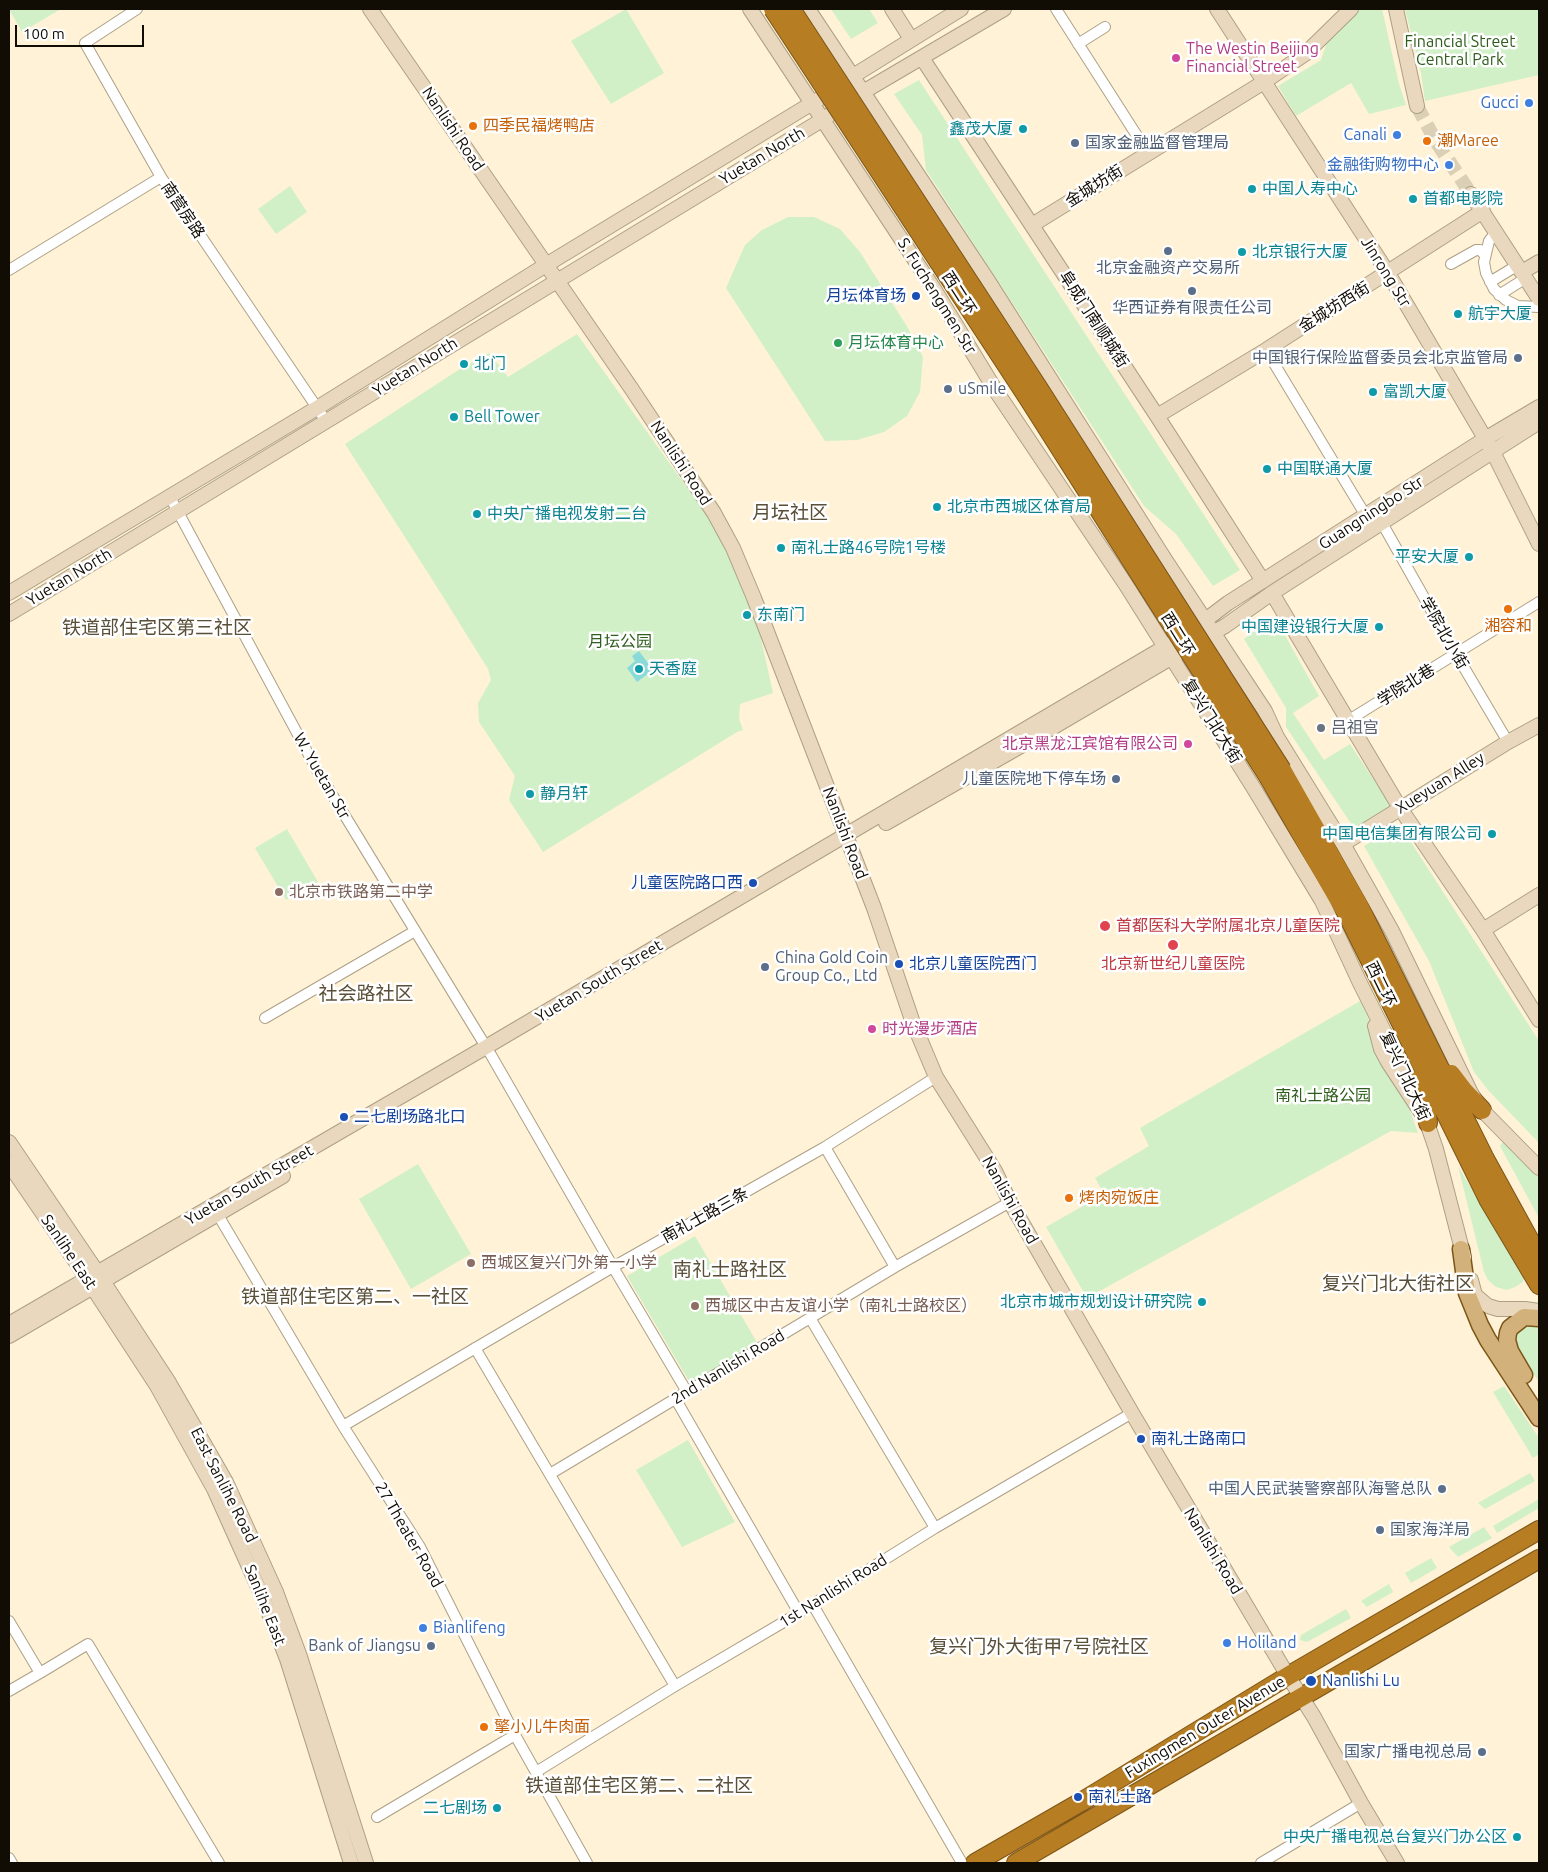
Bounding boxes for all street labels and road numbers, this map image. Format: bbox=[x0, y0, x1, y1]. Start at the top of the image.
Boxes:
street label: Nanlishi Road bbox=[418, 83, 488, 175]
street label: Yuetan North bbox=[716, 123, 808, 189]
street label: 金城坊街 bbox=[1062, 161, 1126, 211]
street label: 南营房路 bbox=[157, 178, 209, 242]
street label: Jinrong Str bbox=[1357, 233, 1415, 311]
street label: S. Fuchengmen Str bbox=[893, 234, 981, 358]
street label: 阜成门南顺城街 bbox=[1055, 267, 1133, 371]
street label: 西二环 bbox=[938, 268, 980, 318]
street label: 金城坊西街 bbox=[1295, 278, 1373, 336]
street label: Yuetan North bbox=[369, 333, 461, 401]
street label: Nanlishi Road bbox=[646, 417, 716, 509]
street label: Guangningbo Str bbox=[1315, 472, 1427, 554]
street label: Yuetan North bbox=[23, 544, 115, 610]
street label: 学院北小街 bbox=[1416, 594, 1472, 672]
street label: 西二环 bbox=[1157, 609, 1199, 659]
street label: 学院北巷 bbox=[1374, 660, 1438, 710]
street label: 复兴门北大街 bbox=[1178, 675, 1246, 767]
street label: W. Yuetan Str bbox=[289, 729, 355, 823]
street label: Xueyuan Alley bbox=[1392, 748, 1488, 818]
street label: Nanlishi Road bbox=[819, 784, 871, 882]
street label: Yuetan South Street bbox=[532, 935, 666, 1027]
street label: 西二环 bbox=[1362, 958, 1400, 1010]
street label: 复兴门北大街 bbox=[1376, 1028, 1434, 1124]
street label: Yuetan South Street bbox=[182, 1140, 316, 1230]
street label: Nanlishi Road bbox=[978, 1153, 1042, 1247]
street label: 南礼士路三条 bbox=[658, 1183, 752, 1247]
street label: Sanlihe East bbox=[37, 1211, 101, 1293]
street label: 2nd Nanlishi Road bbox=[668, 1326, 788, 1408]
street label: East Sanlihe Road bbox=[187, 1424, 261, 1546]
street label: 27 Theater Road bbox=[371, 1479, 447, 1591]
street label: Nanlishi Road bbox=[1180, 1504, 1246, 1598]
street label: 1st Nanlishi Road bbox=[776, 1550, 890, 1632]
street label: Sanlihe East bbox=[240, 1562, 290, 1648]
street label: Fuxingmen Outer Avenue bbox=[1121, 1672, 1289, 1782]

